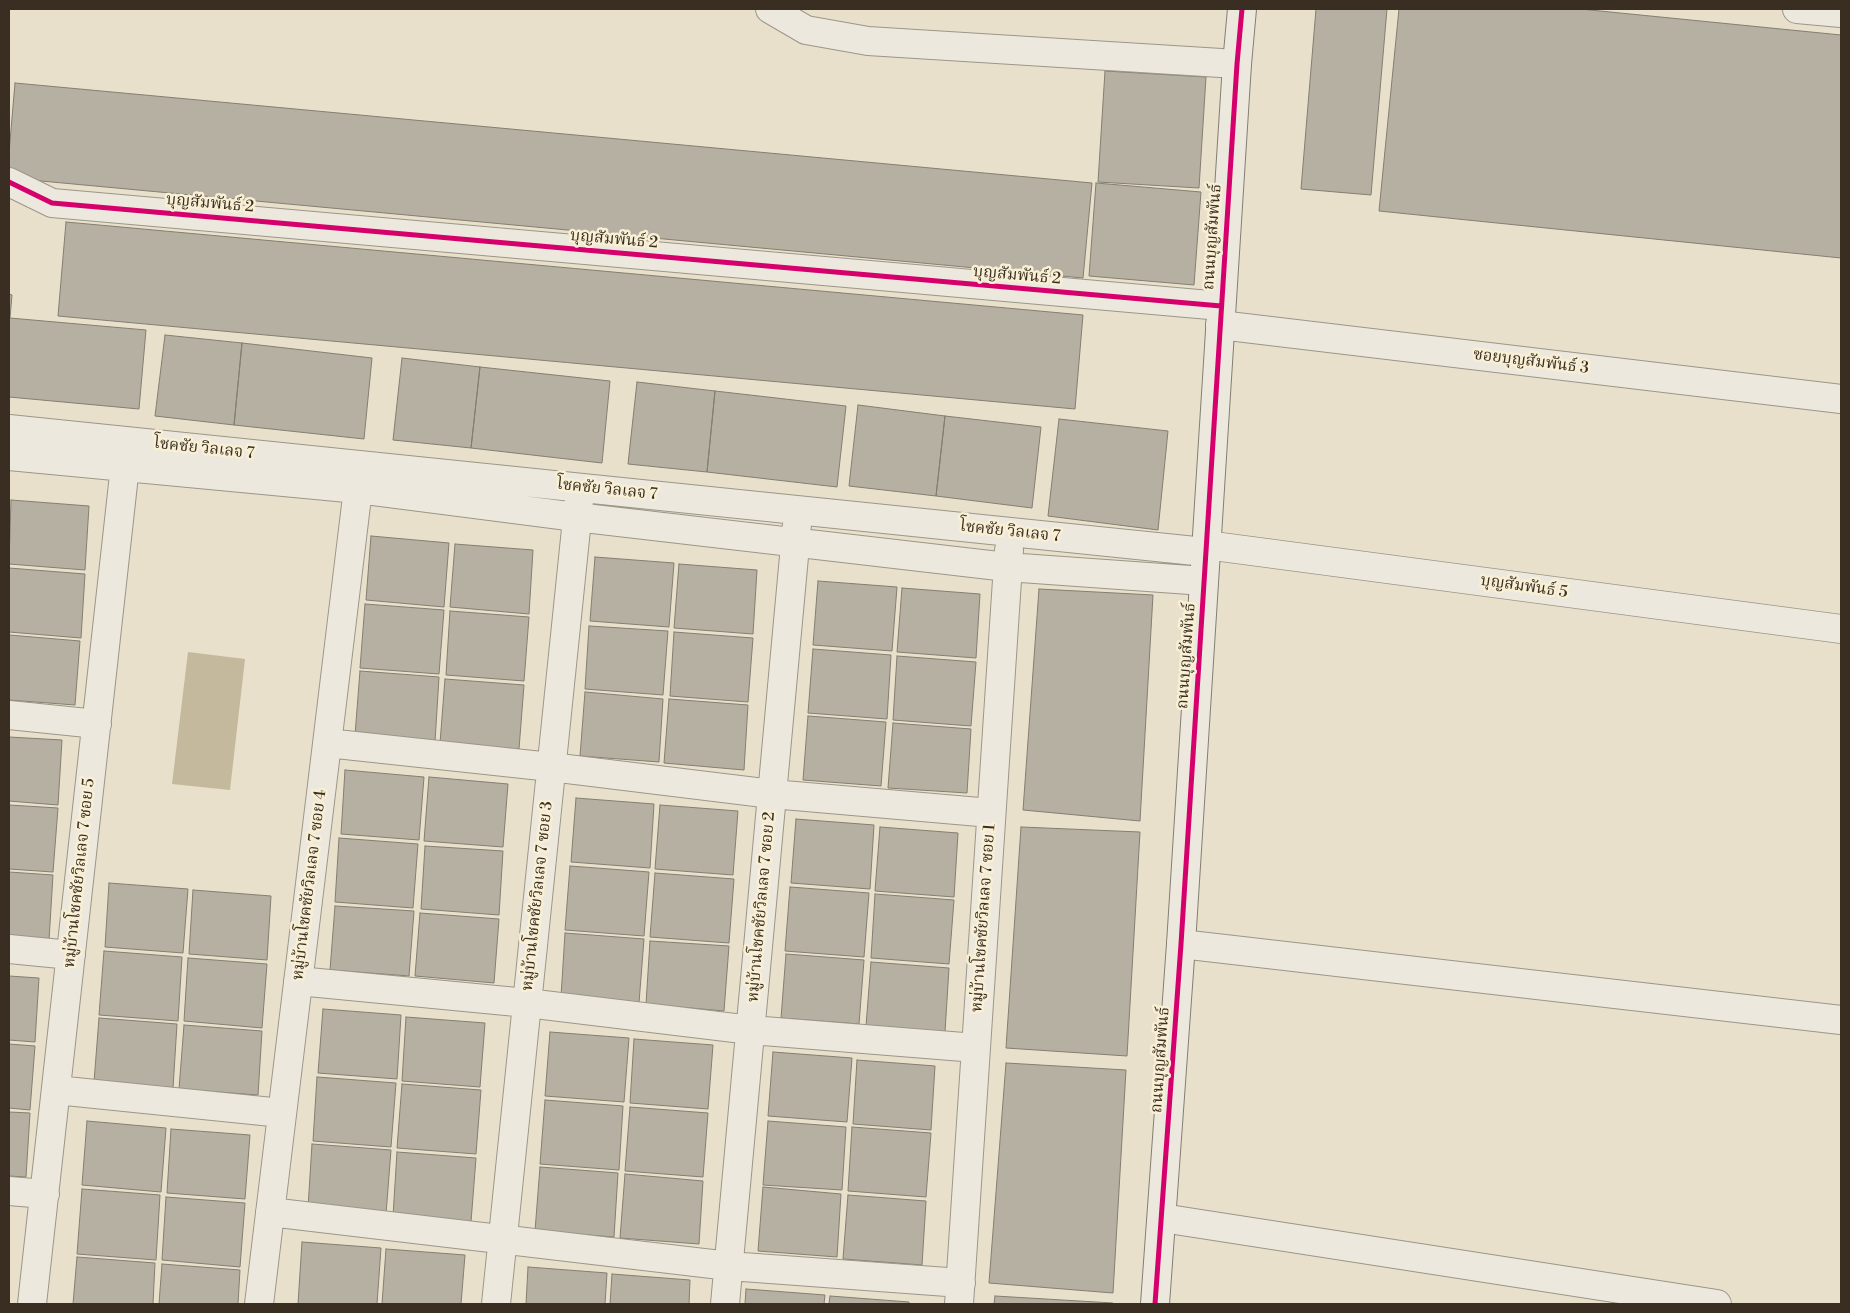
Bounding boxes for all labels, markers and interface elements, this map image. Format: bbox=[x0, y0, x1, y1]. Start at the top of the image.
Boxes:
street label: ถนนบุญสัมพันธ์ bbox=[1200, 183, 1226, 291]
street label: บุญสัมพันธ์ 2 bbox=[165, 191, 255, 217]
street label: บุญสัมพันธ์ 2 bbox=[569, 227, 659, 253]
street label: บุญสัมพันธ์ 2 bbox=[972, 263, 1062, 289]
street label: ซอยบุญสัมพันธ์ 3 bbox=[1472, 345, 1590, 379]
street label: โชคชัย วิลเลจ 7 bbox=[153, 434, 255, 464]
street label: โชคชัย วิลเลจ 7 bbox=[556, 475, 658, 505]
street label: โชคชัย วิลเลจ 7 bbox=[959, 517, 1061, 547]
street label: บุญสัมพันธ์ 5 bbox=[1479, 571, 1569, 603]
street label: ถนนบุญสัมพันธ์ bbox=[1174, 602, 1200, 710]
street label: หมู่บ้านโชคชัยวิลเลจ 7 ซอย 5 bbox=[60, 777, 100, 969]
street label: หมู่บ้านโชคชัยวิลเลจ 7 ซอย 4 bbox=[289, 789, 331, 981]
street label: หมู่บ้านโชคชัยวิลเลจ 7 ซอย 3 bbox=[518, 800, 558, 992]
street label: หมู่บ้านโชคชัยวิลเลจ 7 ซอย 2 bbox=[744, 811, 780, 1003]
street label: หมู่บ้านโชคชัยวิลเลจ 7 ซอย 1 bbox=[968, 823, 1000, 1013]
street label: ถนนบุญสัมพันธ์ bbox=[1148, 1006, 1174, 1114]

